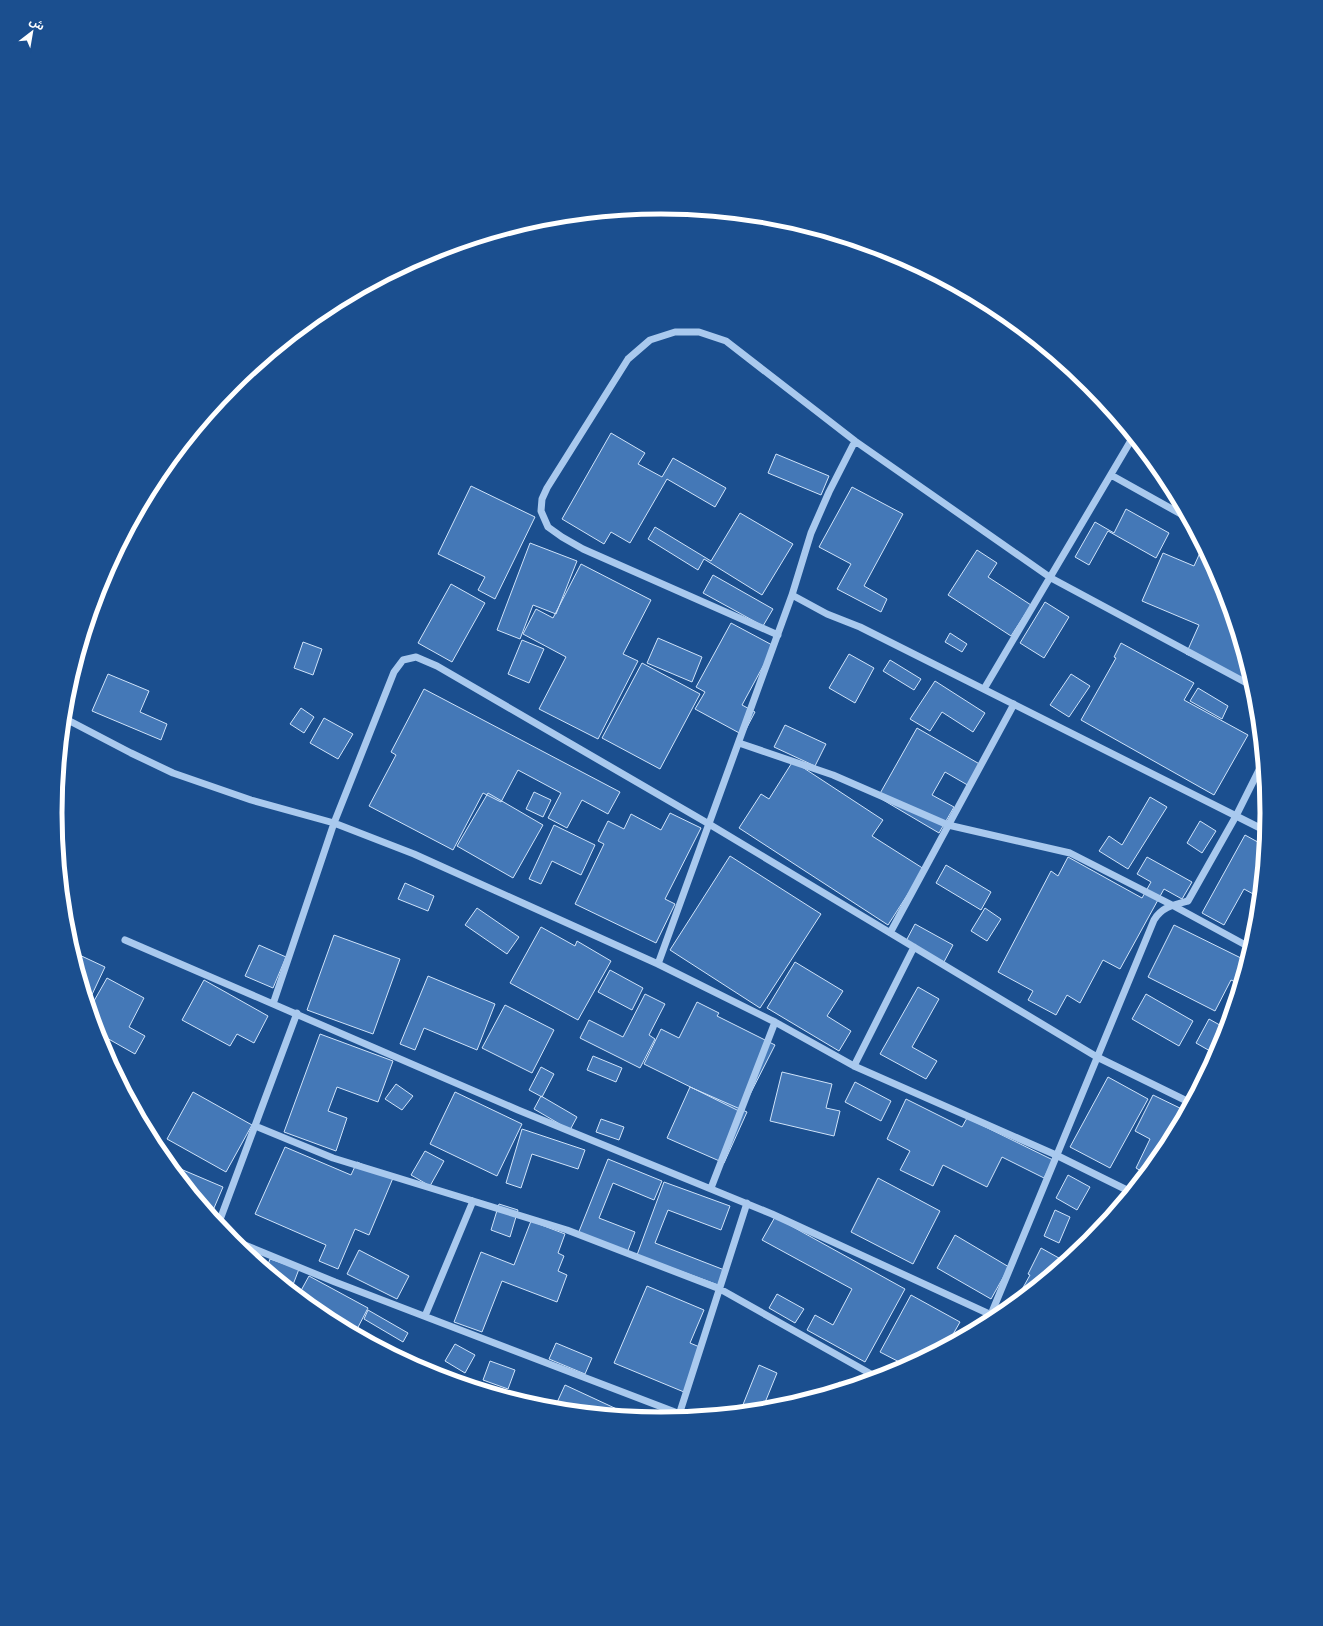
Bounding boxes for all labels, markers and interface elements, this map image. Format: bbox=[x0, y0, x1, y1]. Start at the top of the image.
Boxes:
north arrow bbox=[12, 12, 52, 52]
text: ش bbox=[27, 14, 47, 33]

